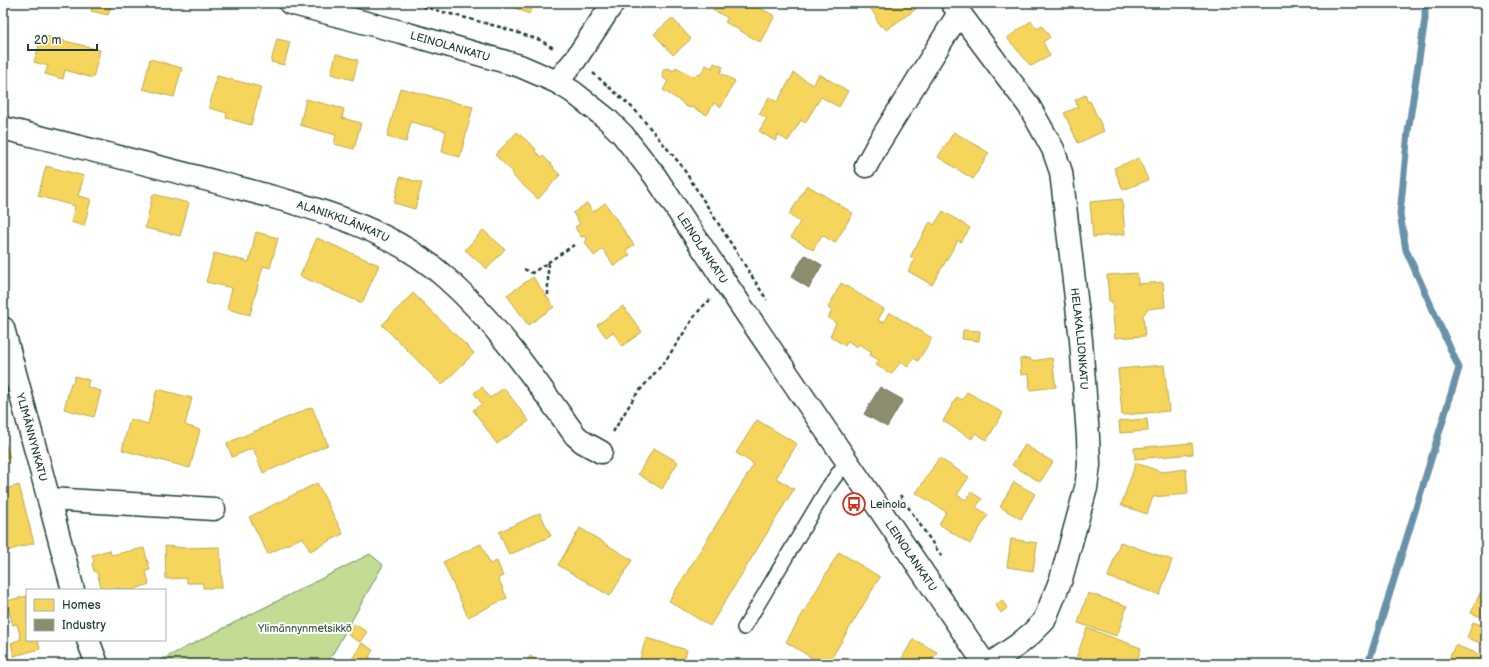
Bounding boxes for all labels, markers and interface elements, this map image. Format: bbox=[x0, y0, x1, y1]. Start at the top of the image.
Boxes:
scale bar bbox=[28, 26, 97, 52]
street label: LEINOLANKATU bbox=[409, 29, 492, 64]
text: 20 m bbox=[34, 33, 61, 48]
street label: ALANIKKILÄNKATU bbox=[295, 198, 391, 245]
street label: LEINOLANKATU bbox=[674, 210, 730, 286]
street label: HELAKALLIONKATU bbox=[1068, 287, 1091, 390]
street label: YLIMÄNNYNKATU bbox=[13, 391, 50, 483]
bus stop icon: Leinola bbox=[841, 491, 867, 517]
place label: Leinola bbox=[870, 498, 906, 511]
street label: LEINOLANKATU bbox=[882, 518, 940, 594]
legend bbox=[26, 589, 166, 641]
text: Homes bbox=[62, 598, 101, 613]
text: Industry bbox=[62, 618, 107, 633]
park label: Ylimännynmetsikkö bbox=[257, 622, 352, 635]

